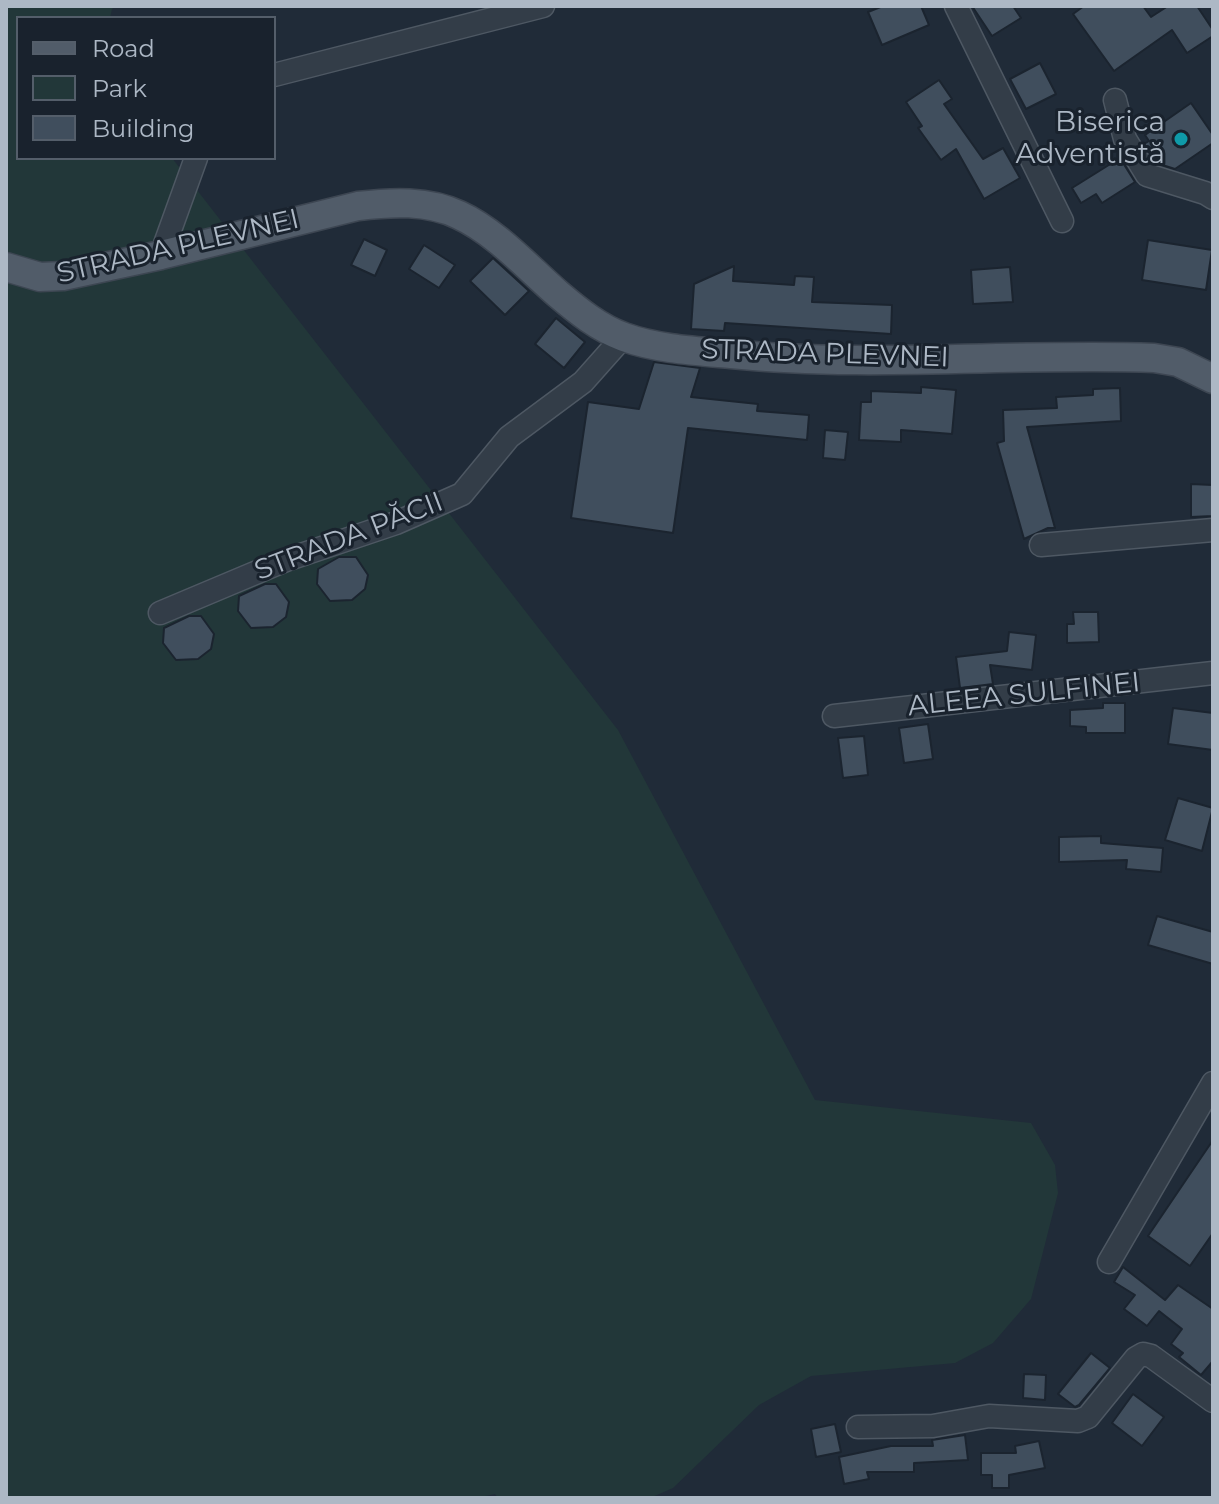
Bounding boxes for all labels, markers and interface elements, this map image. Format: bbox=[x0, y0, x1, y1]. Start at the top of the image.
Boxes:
legend bbox=[16, 16, 276, 160]
text: Road bbox=[92, 34, 155, 63]
text: Park bbox=[92, 74, 147, 103]
place label: Biserica Adventistă bbox=[1016, 106, 1165, 172]
text: Building bbox=[92, 114, 195, 143]
marker: Biserica Adventistă bbox=[1172, 130, 1190, 148]
street label: STRADA PLEVNEI bbox=[54, 203, 302, 291]
street label: STRADA PLEVNEI bbox=[701, 333, 949, 375]
street label: STRADA PĂCII bbox=[250, 486, 448, 588]
street label: ALEEA SULFINEI bbox=[906, 666, 1142, 724]

